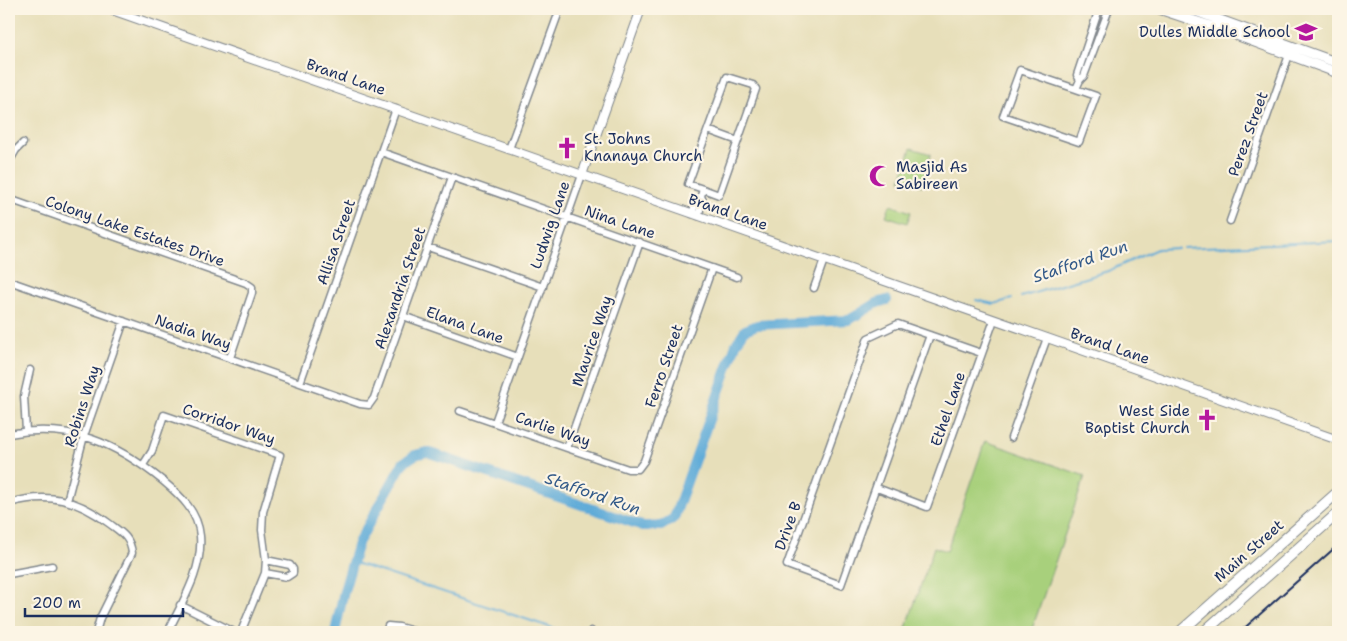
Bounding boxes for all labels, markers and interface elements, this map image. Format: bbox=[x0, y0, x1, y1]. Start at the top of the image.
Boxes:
school or university icon: Dulles Middle School bbox=[1293, 19, 1319, 45]
place label: Dulles Middle School bbox=[1139, 22, 1290, 42]
street label: Brand Lane bbox=[304, 54, 388, 100]
street label: Perez Street bbox=[1223, 89, 1273, 179]
place label: St. Johns Knanaya Church bbox=[584, 129, 703, 166]
church icon: St. Johns Knanaya Church bbox=[554, 135, 580, 161]
place label: Masjid As Sabireen bbox=[896, 157, 968, 194]
mosque icon: Masjid As Sabireen bbox=[867, 163, 893, 189]
street label: Ludwig Lane bbox=[526, 178, 574, 272]
street label: Brand Lane bbox=[686, 189, 770, 235]
street label: Colony Lake Estates Drive bbox=[43, 191, 227, 271]
street label: Allisa Street bbox=[312, 196, 360, 288]
street label: Nina Lane bbox=[582, 200, 658, 244]
street label: Alexandria Street bbox=[370, 224, 430, 352]
water label: Stafford Run bbox=[1030, 235, 1131, 288]
street label: Maurice Way bbox=[567, 293, 617, 389]
street label: Elana Lane bbox=[423, 302, 507, 348]
street label: Nadia Way bbox=[152, 310, 234, 354]
street label: Ferro Street bbox=[640, 322, 688, 410]
street label: Brand Lane bbox=[1068, 323, 1152, 369]
street label: Robins Way bbox=[59, 363, 105, 449]
street label: Ethel Lane bbox=[926, 369, 970, 449]
street label: Corridor Way bbox=[180, 399, 278, 449]
place label: West Side Baptist Church bbox=[1085, 401, 1190, 438]
street label: Carlie Way bbox=[513, 407, 593, 451]
church icon: West Side Baptist Church bbox=[1194, 407, 1220, 433]
water label: Stafford Run bbox=[542, 467, 643, 520]
street label: Drive B bbox=[770, 499, 806, 553]
street label: Main Street bbox=[1210, 515, 1288, 587]
scale bar bbox=[25, 586, 182, 618]
text: 200 m bbox=[32, 593, 81, 613]

